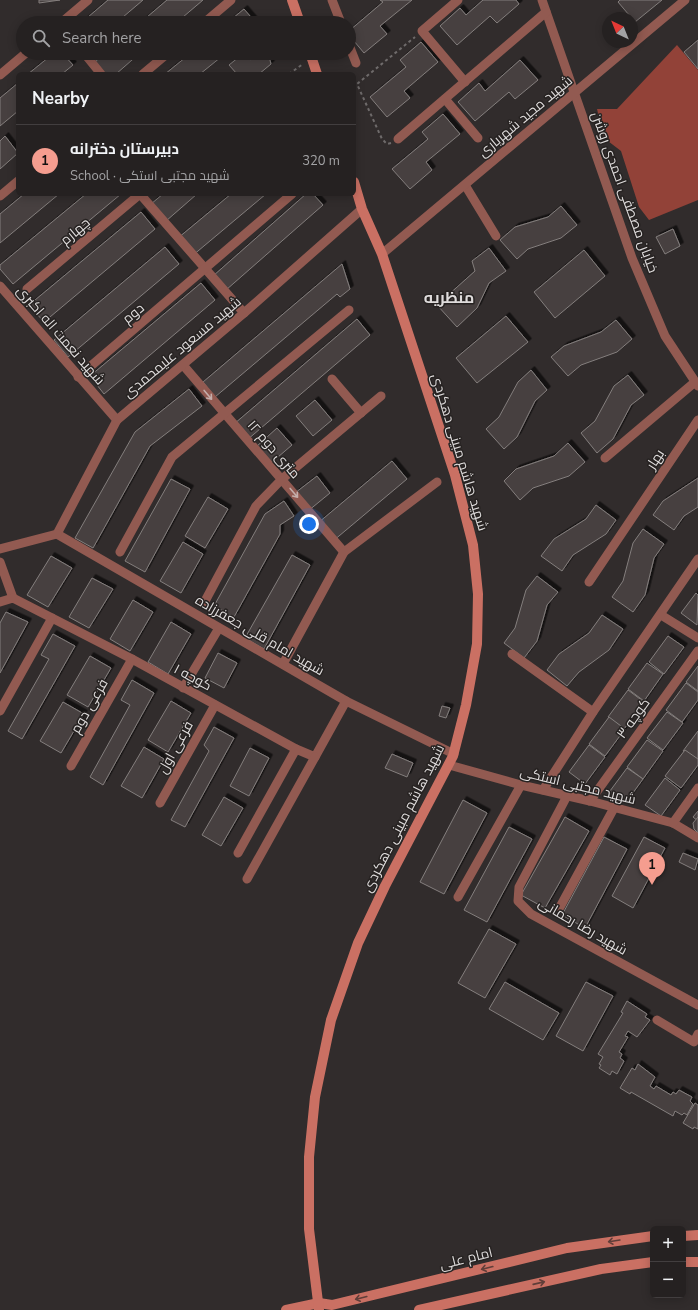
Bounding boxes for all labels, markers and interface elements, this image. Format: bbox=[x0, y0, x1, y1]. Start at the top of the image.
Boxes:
north arrow bbox=[602, 12, 638, 48]
search box bbox=[16, 16, 356, 60]
icon: search bbox=[30, 27, 52, 49]
text: Search here bbox=[62, 28, 142, 48]
street label: شهید مجید شهریاری bbox=[474, 71, 577, 162]
text: Nearby bbox=[32, 87, 89, 110]
street label: خیابان مصطفی احمدی روشن bbox=[586, 109, 663, 275]
text: دبیرستان دخترانه bbox=[70, 139, 179, 159]
text: 1 bbox=[41, 152, 49, 170]
text: 320 m bbox=[302, 152, 340, 170]
text: School · شهید مجتبی استکی bbox=[70, 167, 230, 185]
street label: چهارم bbox=[56, 213, 94, 249]
street label: شهید نعمت اله اکبری bbox=[12, 282, 109, 389]
district label: منظریه bbox=[424, 287, 474, 309]
street label: شهید مسعود علیمحمدی bbox=[119, 292, 245, 402]
street label: دوم bbox=[118, 299, 148, 328]
street label: شهید هاشم مبینی دهکردی bbox=[427, 371, 493, 533]
one-way arrow bbox=[204, 389, 213, 400]
street label: ۱۲ متری دوم bbox=[243, 416, 304, 483]
street label: بهار bbox=[641, 445, 669, 474]
one-way arrow bbox=[289, 487, 298, 498]
your location bbox=[299, 514, 319, 534]
street label: شهید امام قلی جعفرزاده bbox=[192, 591, 328, 680]
street label: کوچه ۱ bbox=[170, 660, 215, 695]
street label: فرعی دوم bbox=[66, 675, 113, 737]
street label: کوچه ۳ bbox=[612, 694, 655, 742]
street label: فرعی اول bbox=[153, 717, 198, 777]
street label: شهید هاشم مبینی دهکردی bbox=[358, 741, 449, 895]
street label: شهید مجتبی استکی bbox=[518, 762, 638, 809]
pin: 1 bbox=[639, 852, 665, 885]
street label: شهید رضا رحمانی bbox=[535, 893, 631, 960]
map controls bbox=[650, 1226, 686, 1298]
button: + bbox=[650, 1226, 686, 1262]
one-way arrow bbox=[608, 1237, 621, 1245]
street label: امام علی bbox=[438, 1243, 495, 1274]
button: − bbox=[650, 1262, 686, 1298]
one-way arrow bbox=[481, 1264, 494, 1272]
one-way arrow bbox=[533, 1279, 546, 1287]
one-way arrow bbox=[355, 1295, 368, 1303]

